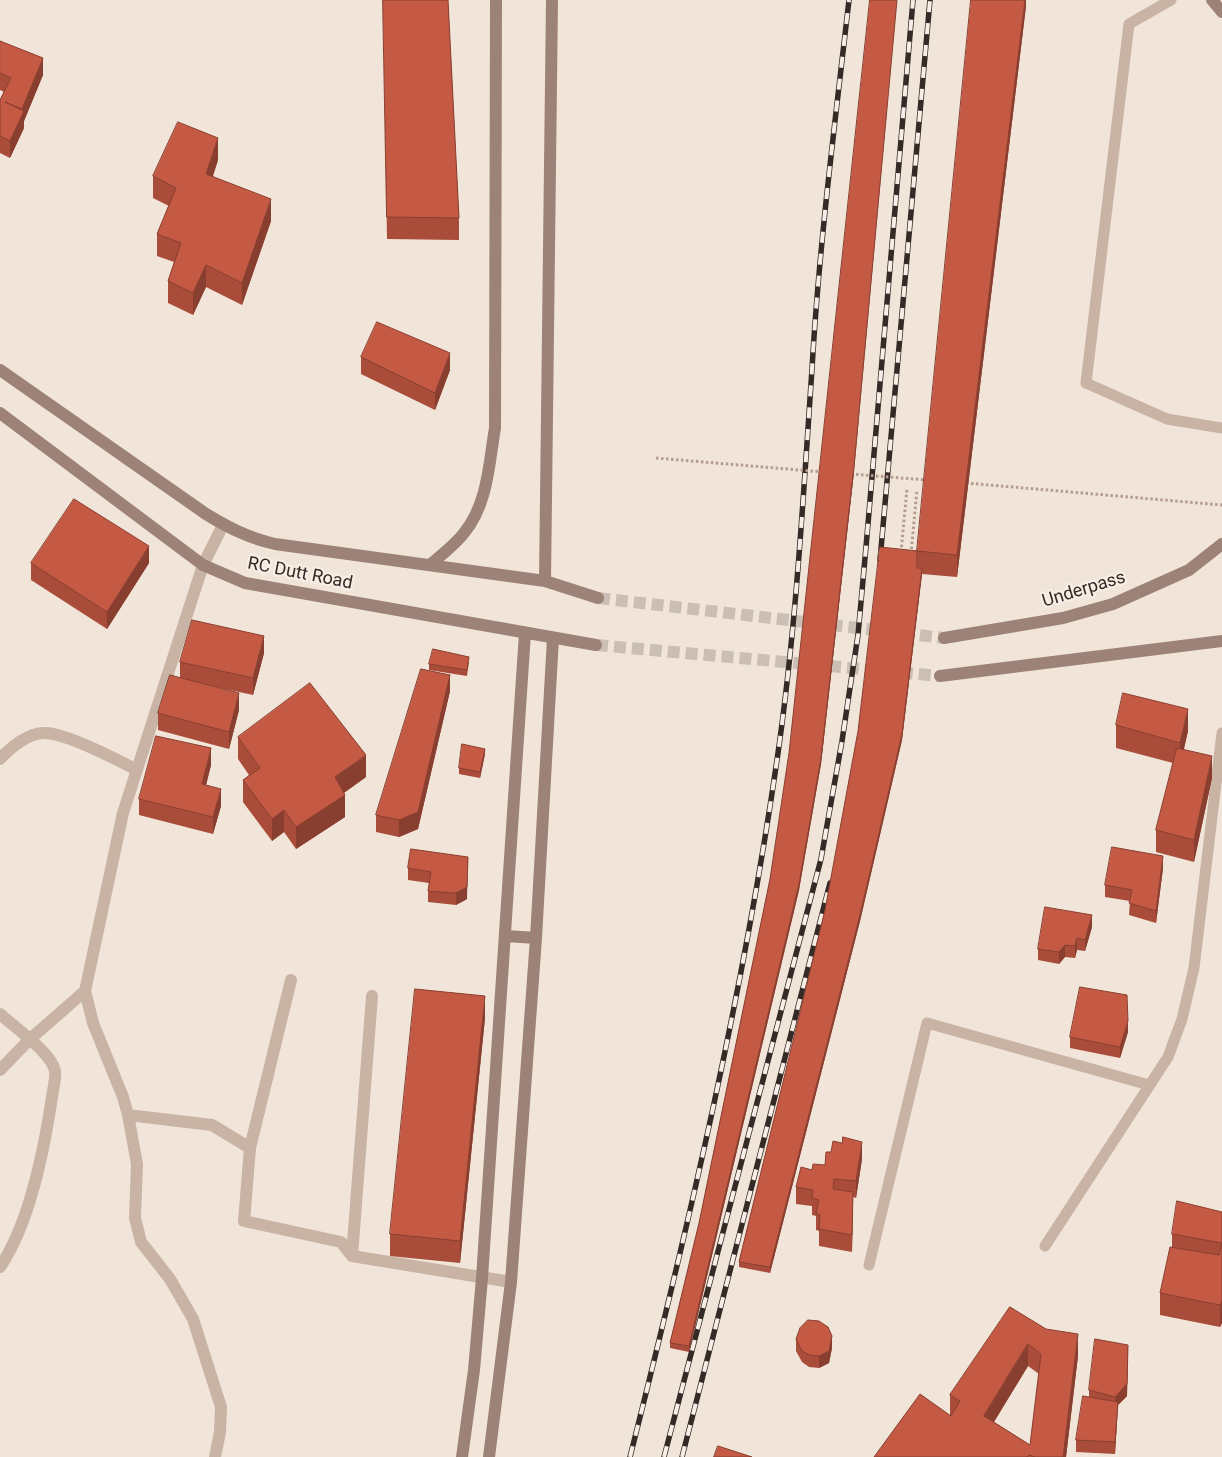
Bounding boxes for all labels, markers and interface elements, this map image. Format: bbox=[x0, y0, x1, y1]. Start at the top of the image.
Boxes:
street label: RC Dutt Road bbox=[246, 553, 354, 595]
street label: Underpass bbox=[1040, 567, 1128, 613]

